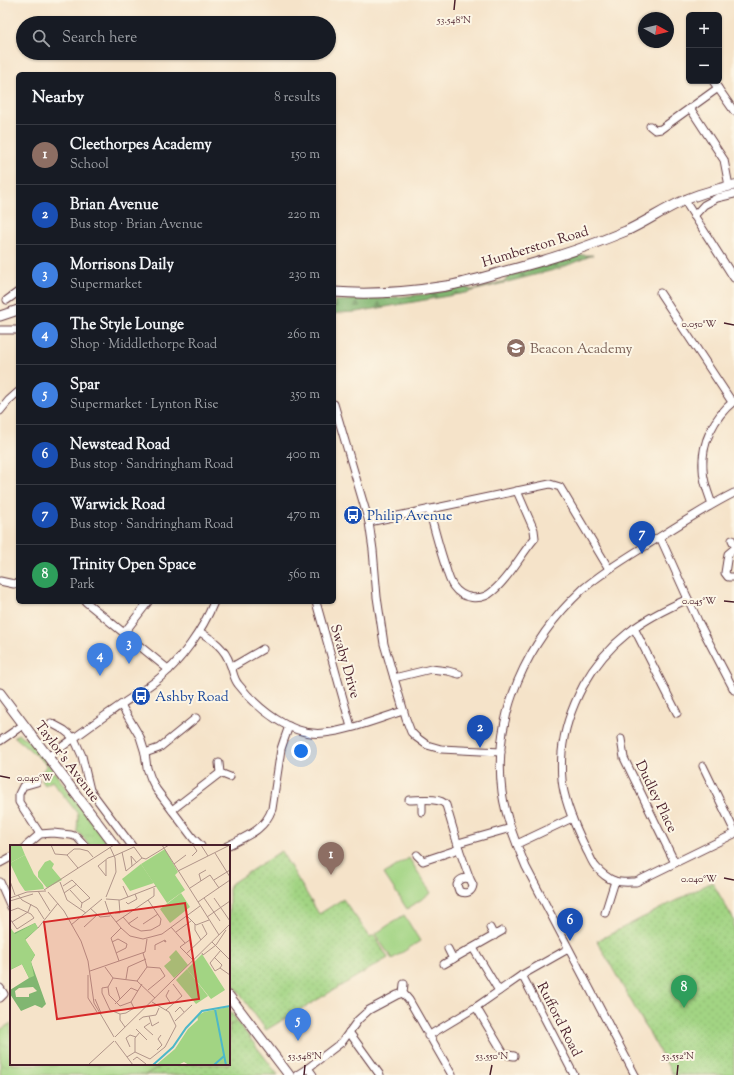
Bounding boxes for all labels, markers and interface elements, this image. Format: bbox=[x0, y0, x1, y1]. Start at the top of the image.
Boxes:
north arrow bbox=[638, 12, 674, 48]
map controls bbox=[686, 12, 722, 84]
button: + bbox=[686, 12, 722, 48]
text: 53.548°N bbox=[436, 13, 471, 28]
search box bbox=[16, 16, 336, 60]
icon: search bbox=[30, 27, 52, 49]
text: Search here bbox=[62, 28, 137, 49]
button: − bbox=[686, 48, 722, 84]
text: Nearby bbox=[32, 86, 84, 110]
text: 8 results bbox=[274, 89, 320, 107]
text: Cleethorpes Academy bbox=[70, 135, 212, 156]
text: 1 bbox=[43, 146, 47, 164]
text: 150 m bbox=[291, 146, 320, 164]
text: School bbox=[70, 156, 109, 174]
text: Brian Avenue bbox=[70, 195, 158, 216]
text: 2 bbox=[42, 206, 48, 224]
text: 220 m bbox=[287, 206, 320, 224]
text: Bus stop · Brian Avenue bbox=[70, 216, 203, 234]
street label: Humberston Road bbox=[480, 222, 592, 274]
text: Morrisons Daily bbox=[70, 255, 174, 276]
text: 3 bbox=[42, 266, 48, 284]
text: 230 m bbox=[288, 266, 320, 284]
text: Supermarket bbox=[70, 276, 142, 294]
text: The Style Lounge bbox=[70, 315, 184, 336]
text: 0.050°W bbox=[682, 317, 716, 332]
text: 4 bbox=[42, 326, 48, 344]
text: 260 m bbox=[287, 326, 320, 344]
text: Shop · Middlethorpe Road bbox=[70, 336, 217, 354]
school or university icon: Beacon Academy bbox=[505, 337, 527, 359]
place label: Beacon Academy bbox=[530, 340, 633, 360]
text: Spar bbox=[70, 375, 100, 396]
text: 5 bbox=[43, 386, 47, 404]
text: 350 m bbox=[290, 386, 320, 404]
text: Supermarket · Lynton Rise bbox=[70, 396, 219, 414]
text: Newstead Road bbox=[70, 435, 170, 456]
text: 6 bbox=[42, 446, 48, 464]
text: 400 m bbox=[286, 446, 320, 464]
text: Bus stop · Sandringham Road bbox=[70, 456, 233, 474]
text: Warwick Road bbox=[70, 495, 165, 516]
bus stop icon: Philip Avenue bbox=[342, 504, 364, 526]
text: 7 bbox=[42, 506, 48, 524]
text: 470 m bbox=[287, 506, 320, 524]
place label: Philip Avenue bbox=[367, 507, 452, 527]
text: Bus stop · Sandringham Road bbox=[70, 516, 233, 534]
pin: 7 bbox=[629, 521, 655, 554]
text: Trinity Open Space bbox=[70, 555, 196, 576]
text: 8 bbox=[42, 566, 48, 584]
text: 560 m bbox=[289, 566, 320, 584]
text: Park bbox=[70, 576, 95, 594]
text: 0.045°W bbox=[682, 594, 716, 609]
street label: Swaby Drive bbox=[324, 622, 364, 701]
pin: 3 bbox=[116, 631, 142, 664]
pin: 4 bbox=[87, 643, 113, 676]
bus stop icon: Ashby Road bbox=[130, 685, 152, 707]
place label: Ashby Road bbox=[155, 688, 229, 708]
pin: 2 bbox=[467, 715, 493, 748]
street label: Taylor's Avenue bbox=[29, 717, 104, 807]
your location bbox=[291, 741, 311, 761]
street label: Dudley Place bbox=[629, 757, 681, 836]
text: 0.040°W bbox=[17, 771, 53, 786]
pin: 1 bbox=[318, 842, 344, 875]
inset map bbox=[10, 845, 230, 1065]
text: 0.040°W bbox=[681, 872, 717, 887]
pin: 6 bbox=[557, 908, 583, 941]
pin: 8 bbox=[671, 975, 697, 1008]
street label: Rufford Road bbox=[531, 979, 586, 1061]
pin: 5 bbox=[285, 1008, 311, 1041]
text: 53.548°N bbox=[287, 1049, 322, 1064]
text: 53.550°N bbox=[475, 1049, 508, 1064]
text: 53.552°N bbox=[661, 1049, 694, 1064]

